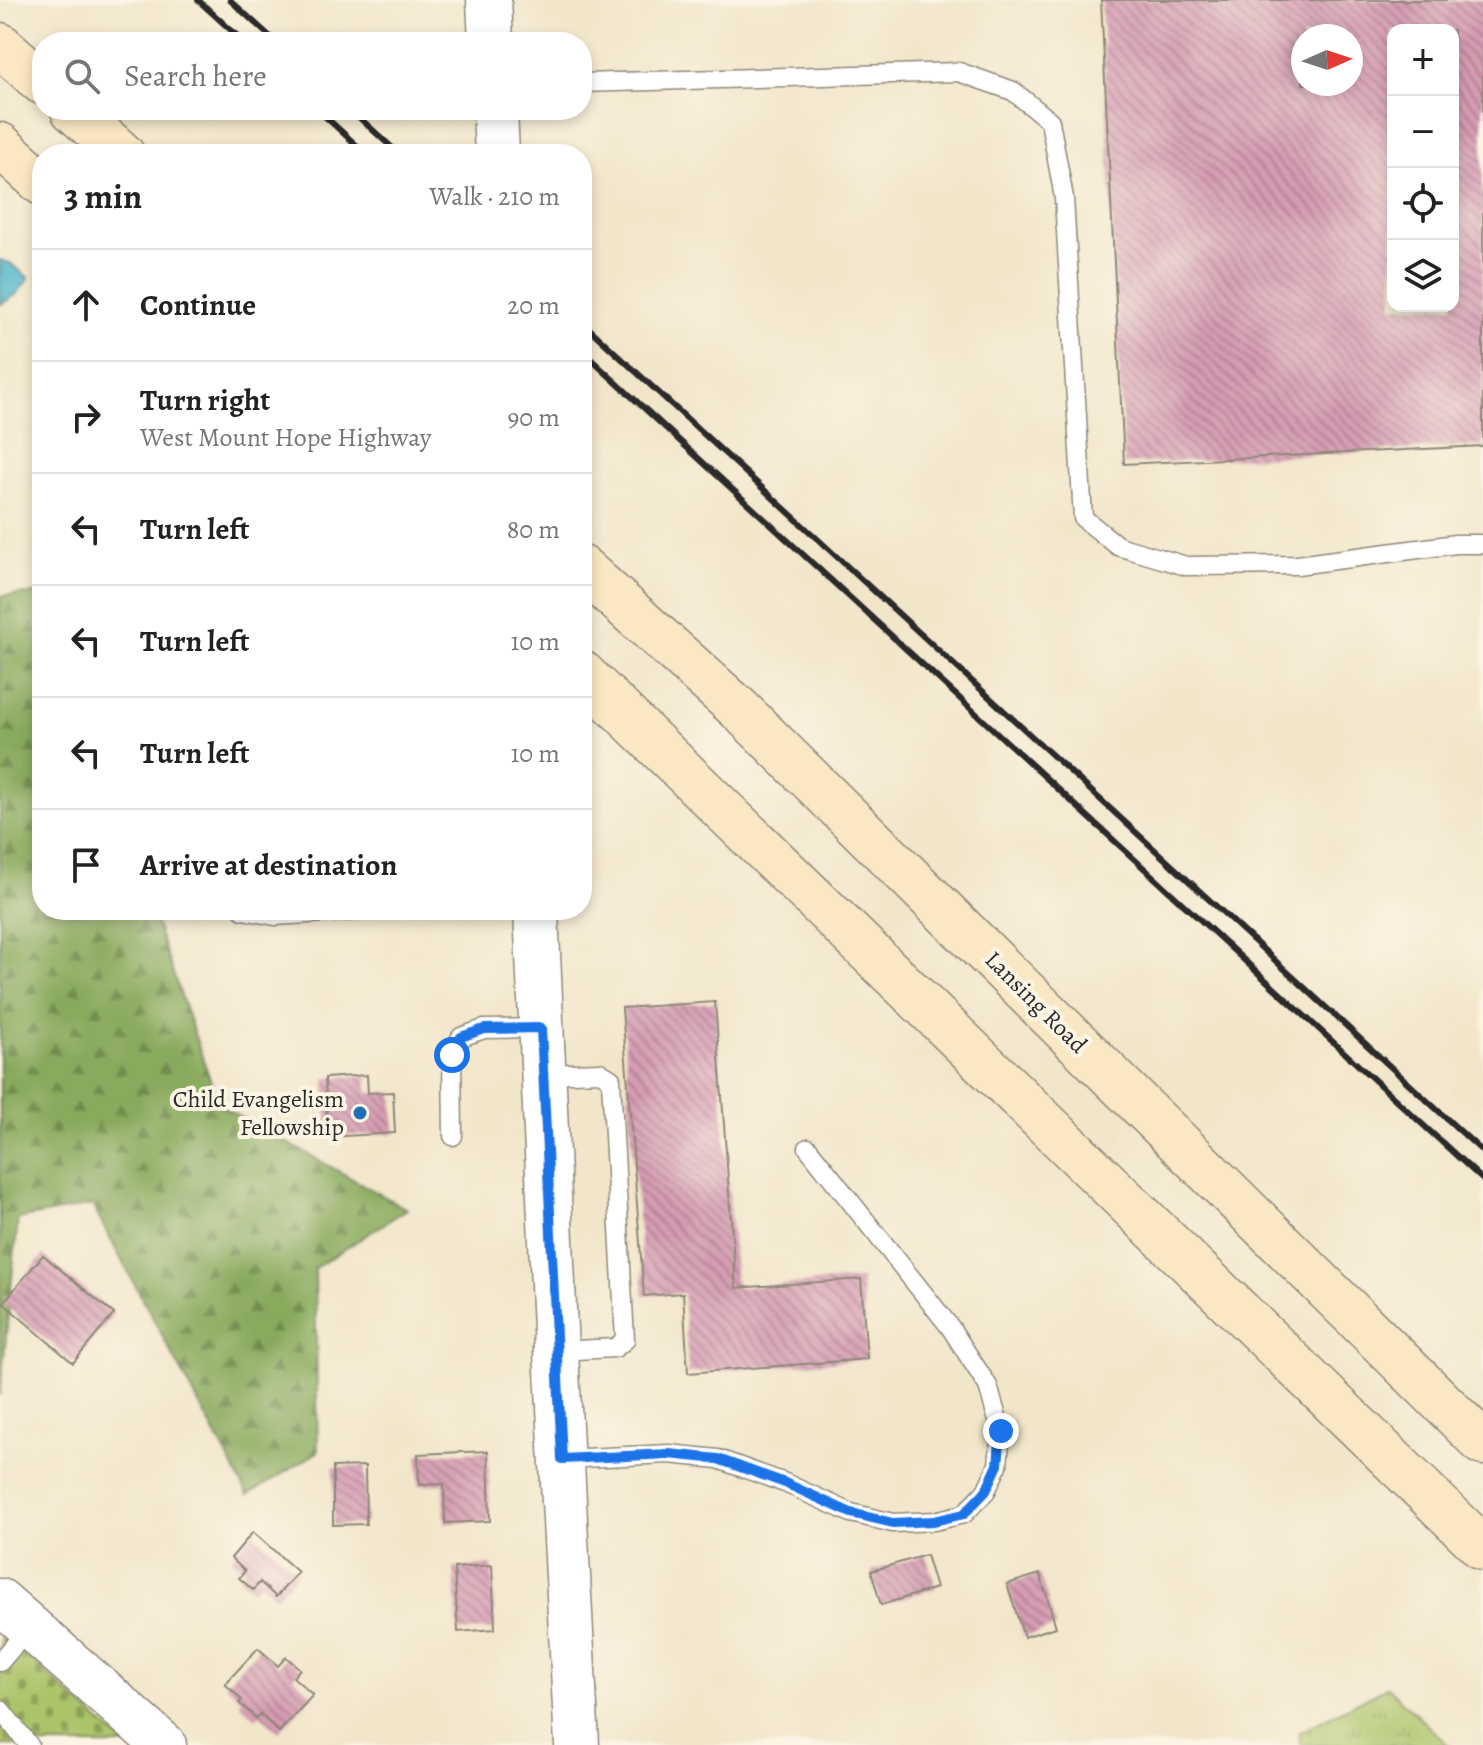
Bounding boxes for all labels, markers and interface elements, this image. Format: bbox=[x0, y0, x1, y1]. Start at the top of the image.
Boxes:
north arrow bbox=[1291, 24, 1363, 96]
map controls bbox=[1387, 24, 1459, 312]
button: + bbox=[1387, 24, 1459, 96]
search box bbox=[32, 32, 592, 120]
icon: search bbox=[60, 54, 104, 98]
text: Search here bbox=[124, 56, 267, 96]
button: − bbox=[1387, 96, 1459, 168]
button: locate bbox=[1387, 168, 1459, 240]
text: 3 min bbox=[64, 173, 142, 220]
text: Walk · 210 m bbox=[429, 179, 560, 214]
button: layers bbox=[1387, 240, 1459, 312]
icon: ahead bbox=[64, 283, 108, 327]
text: Continue bbox=[140, 285, 256, 325]
text: 20 m bbox=[507, 288, 560, 323]
text: Turn right bbox=[140, 380, 270, 420]
icon: right bbox=[64, 395, 108, 439]
text: 90 m bbox=[508, 400, 560, 435]
text: West Mount Hope Highway bbox=[140, 420, 431, 455]
icon: left bbox=[64, 507, 108, 551]
text: Turn left bbox=[140, 509, 249, 549]
text: 80 m bbox=[507, 512, 560, 547]
icon: left bbox=[64, 619, 108, 663]
text: Turn left bbox=[140, 621, 249, 661]
text: 10 m bbox=[510, 624, 560, 659]
icon: left bbox=[64, 731, 108, 775]
text: Turn left bbox=[140, 733, 249, 773]
text: 10 m bbox=[510, 736, 560, 771]
icon: arrive bbox=[64, 843, 108, 887]
text: Arrive at destination bbox=[140, 845, 397, 885]
street label: Lansing Road bbox=[978, 944, 1094, 1060]
route start bbox=[434, 1037, 470, 1073]
place label: Child Evangelism Fellowship bbox=[173, 1083, 344, 1143]
marker: Child Evangelism Fellowship bbox=[351, 1104, 369, 1122]
route end bbox=[983, 1413, 1019, 1449]

